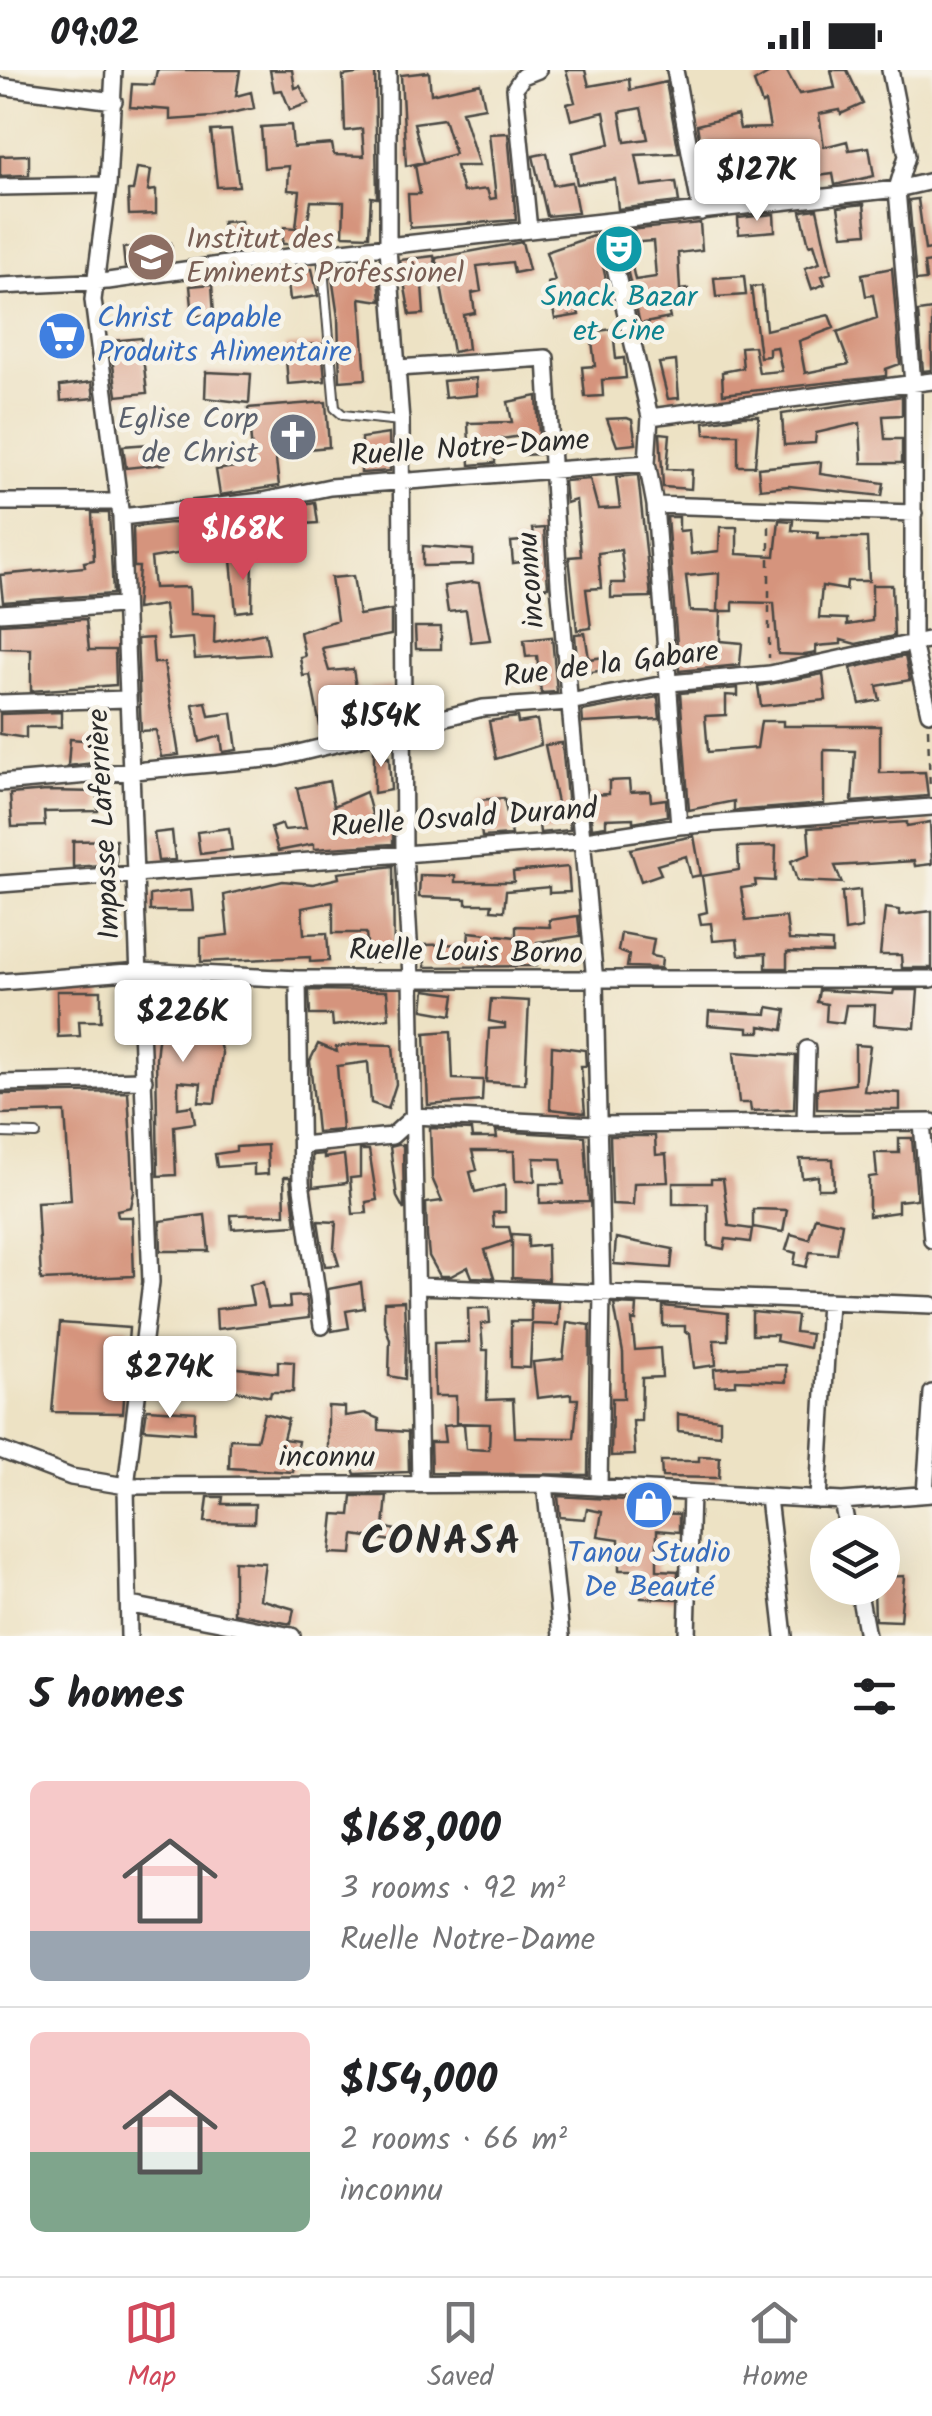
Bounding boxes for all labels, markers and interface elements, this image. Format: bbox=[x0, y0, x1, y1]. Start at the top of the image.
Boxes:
text: 09:02 bbox=[50, 5, 140, 65]
pin: $127K bbox=[687, 139, 827, 224]
text: $127K bbox=[716, 146, 798, 197]
place label: Institut des Eminents Professionel bbox=[186, 216, 464, 298]
theatre icon: Snack Bazar et Cine bbox=[593, 223, 645, 275]
school or university icon: Institut des Eminents Professionel bbox=[125, 231, 177, 283]
place label: Snack Bazar et Cine bbox=[541, 274, 699, 356]
place label: Christ Capable Produits Alimentaire bbox=[97, 295, 352, 377]
supermarket icon: Christ Capable Produits Alimentaire bbox=[36, 310, 88, 362]
place label: Eglise Corp de Christ bbox=[118, 396, 258, 478]
church icon: Eglise Corp de Christ bbox=[267, 411, 319, 463]
street label: Ruelle Notre-Dame bbox=[349, 417, 591, 481]
pin: $168K bbox=[173, 498, 313, 583]
text: $168K bbox=[201, 505, 285, 556]
street label: inconnu bbox=[505, 530, 559, 630]
street label: Rue de la Gabare bbox=[500, 628, 722, 702]
pin: $154K bbox=[311, 685, 451, 770]
text: $154K bbox=[340, 692, 422, 743]
street label: Impasse Laferrière bbox=[75, 707, 135, 941]
street label: Ruelle Osvald Durand bbox=[329, 786, 600, 852]
street label: Ruelle Louis Borno bbox=[348, 927, 584, 979]
pin: $226K bbox=[113, 980, 253, 1065]
text: $226K bbox=[137, 987, 229, 1038]
pin: $274K bbox=[100, 1336, 240, 1421]
text: $274K bbox=[125, 1343, 215, 1394]
street label: inconnu bbox=[279, 1434, 375, 1482]
shop icon: Tanou Studio De Beauté bbox=[623, 1479, 675, 1531]
district label: CONASA bbox=[361, 1511, 523, 1575]
map controls bbox=[810, 1515, 900, 1605]
button: layers bbox=[810, 1515, 900, 1605]
place label: Tanou Studio De Beauté bbox=[567, 1530, 731, 1612]
text: 5 homes bbox=[30, 1663, 185, 1730]
icon: filters bbox=[847, 1669, 902, 1724]
text: $168,000 bbox=[340, 1797, 501, 1864]
icon: home bbox=[110, 1821, 230, 1941]
text: 3 rooms · 92 m² bbox=[340, 1864, 565, 1915]
text: Ruelle Notre-Dame bbox=[340, 1915, 595, 1966]
text: $154,000 bbox=[340, 2048, 497, 2115]
icon: home bbox=[110, 2072, 230, 2192]
text: 2 rooms · 66 m² bbox=[340, 2115, 567, 2166]
text: inconnu bbox=[340, 2166, 443, 2217]
tab: Map bbox=[124, 2295, 179, 2400]
tab: Saved bbox=[427, 2295, 494, 2400]
tab: Home bbox=[742, 2295, 808, 2400]

